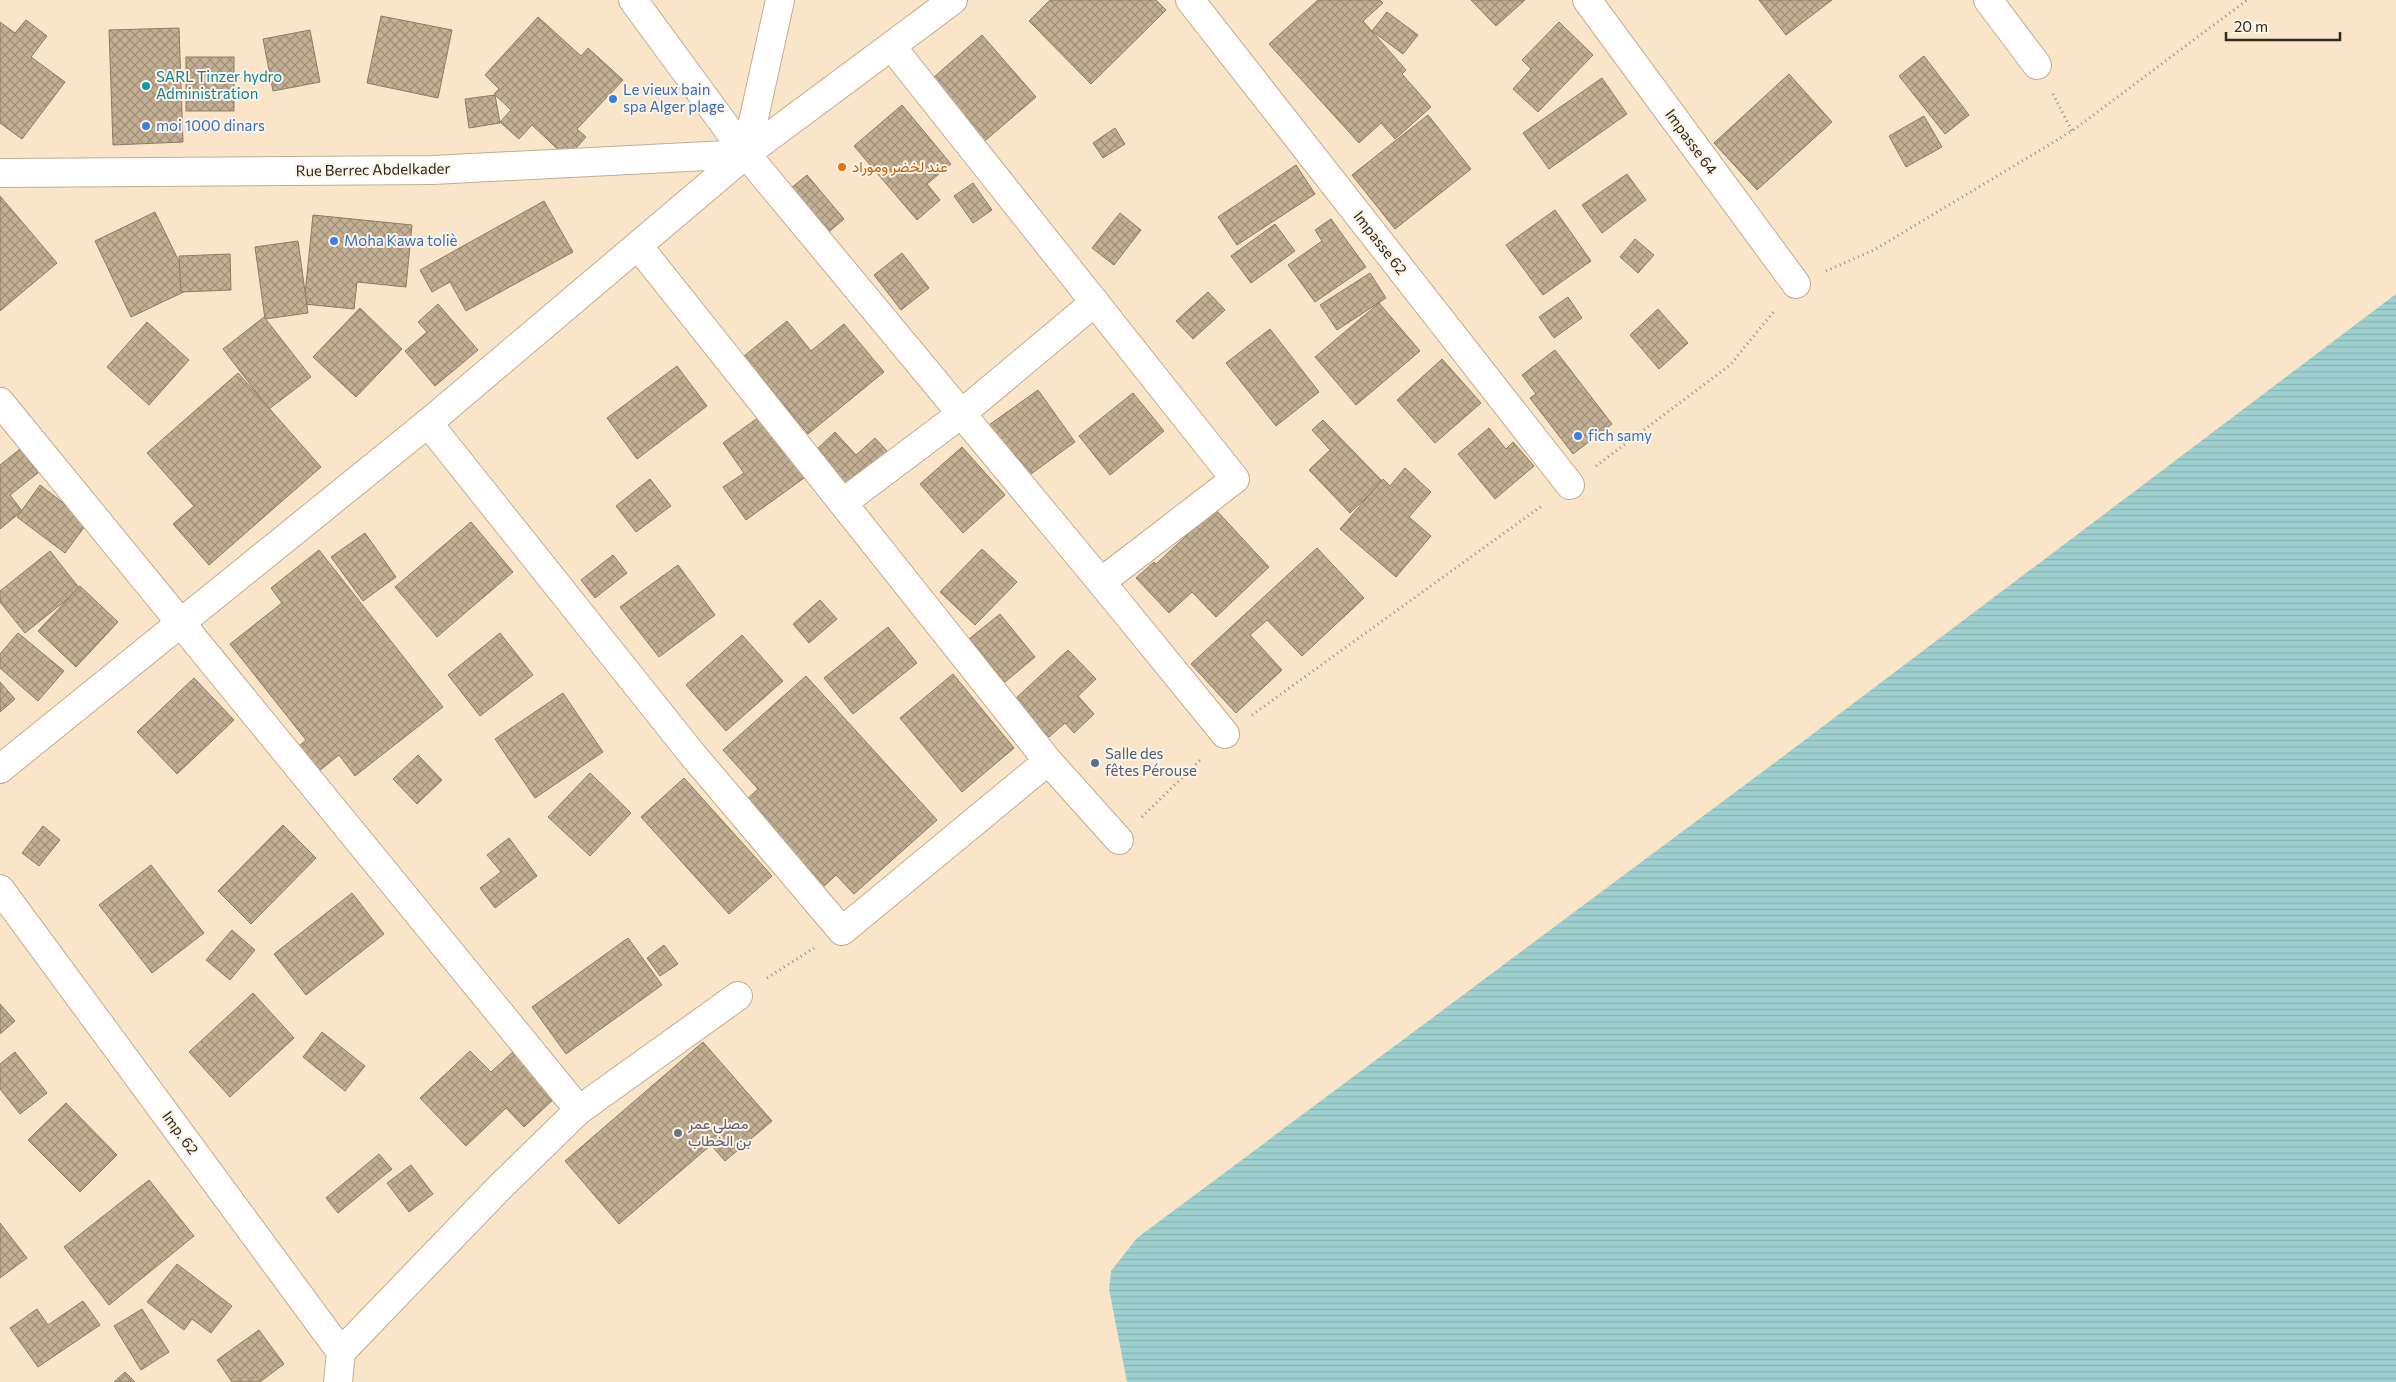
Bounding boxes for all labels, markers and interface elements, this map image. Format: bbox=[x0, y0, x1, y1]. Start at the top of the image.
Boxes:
scale bar bbox=[2226, 10, 2340, 42]
text: 20 m bbox=[2234, 17, 2268, 35]
place label: SARL Tinzer hydro Administration bbox=[156, 67, 282, 102]
marker: SARL Tinzer hydro Administration bbox=[140, 80, 152, 92]
place label: Le vieux bain spa Alger plage bbox=[623, 80, 725, 115]
marker: Le vieux bain spa Alger plage bbox=[607, 93, 619, 105]
street label: Impasse 64 bbox=[1662, 105, 1722, 178]
place label: moi 1000 dinars bbox=[156, 116, 265, 134]
marker: moi 1000 dinars bbox=[140, 120, 152, 132]
place label: عند لخضر وموراد bbox=[852, 157, 948, 176]
street label: Rue Berrec Abdelkader bbox=[295, 159, 451, 179]
marker: عند لخضر وموراد bbox=[836, 161, 848, 173]
street label: Impasse 62 bbox=[1350, 207, 1411, 278]
place label: Moha Kawa toliè bbox=[344, 231, 458, 249]
marker: Moha Kawa toliè bbox=[328, 235, 340, 247]
place label: fich samy bbox=[1588, 426, 1652, 444]
marker: fich samy bbox=[1572, 430, 1584, 442]
place label: Salle des fêtes Pérouse bbox=[1105, 744, 1197, 779]
marker: Salle des fêtes Pérouse bbox=[1089, 757, 1101, 769]
street label: Imp. 62 bbox=[159, 1107, 203, 1158]
place label: مصلى عمر بن الخطاب bbox=[687, 1114, 751, 1151]
marker: مصلى عمر بن الخطاب bbox=[672, 1127, 684, 1139]

